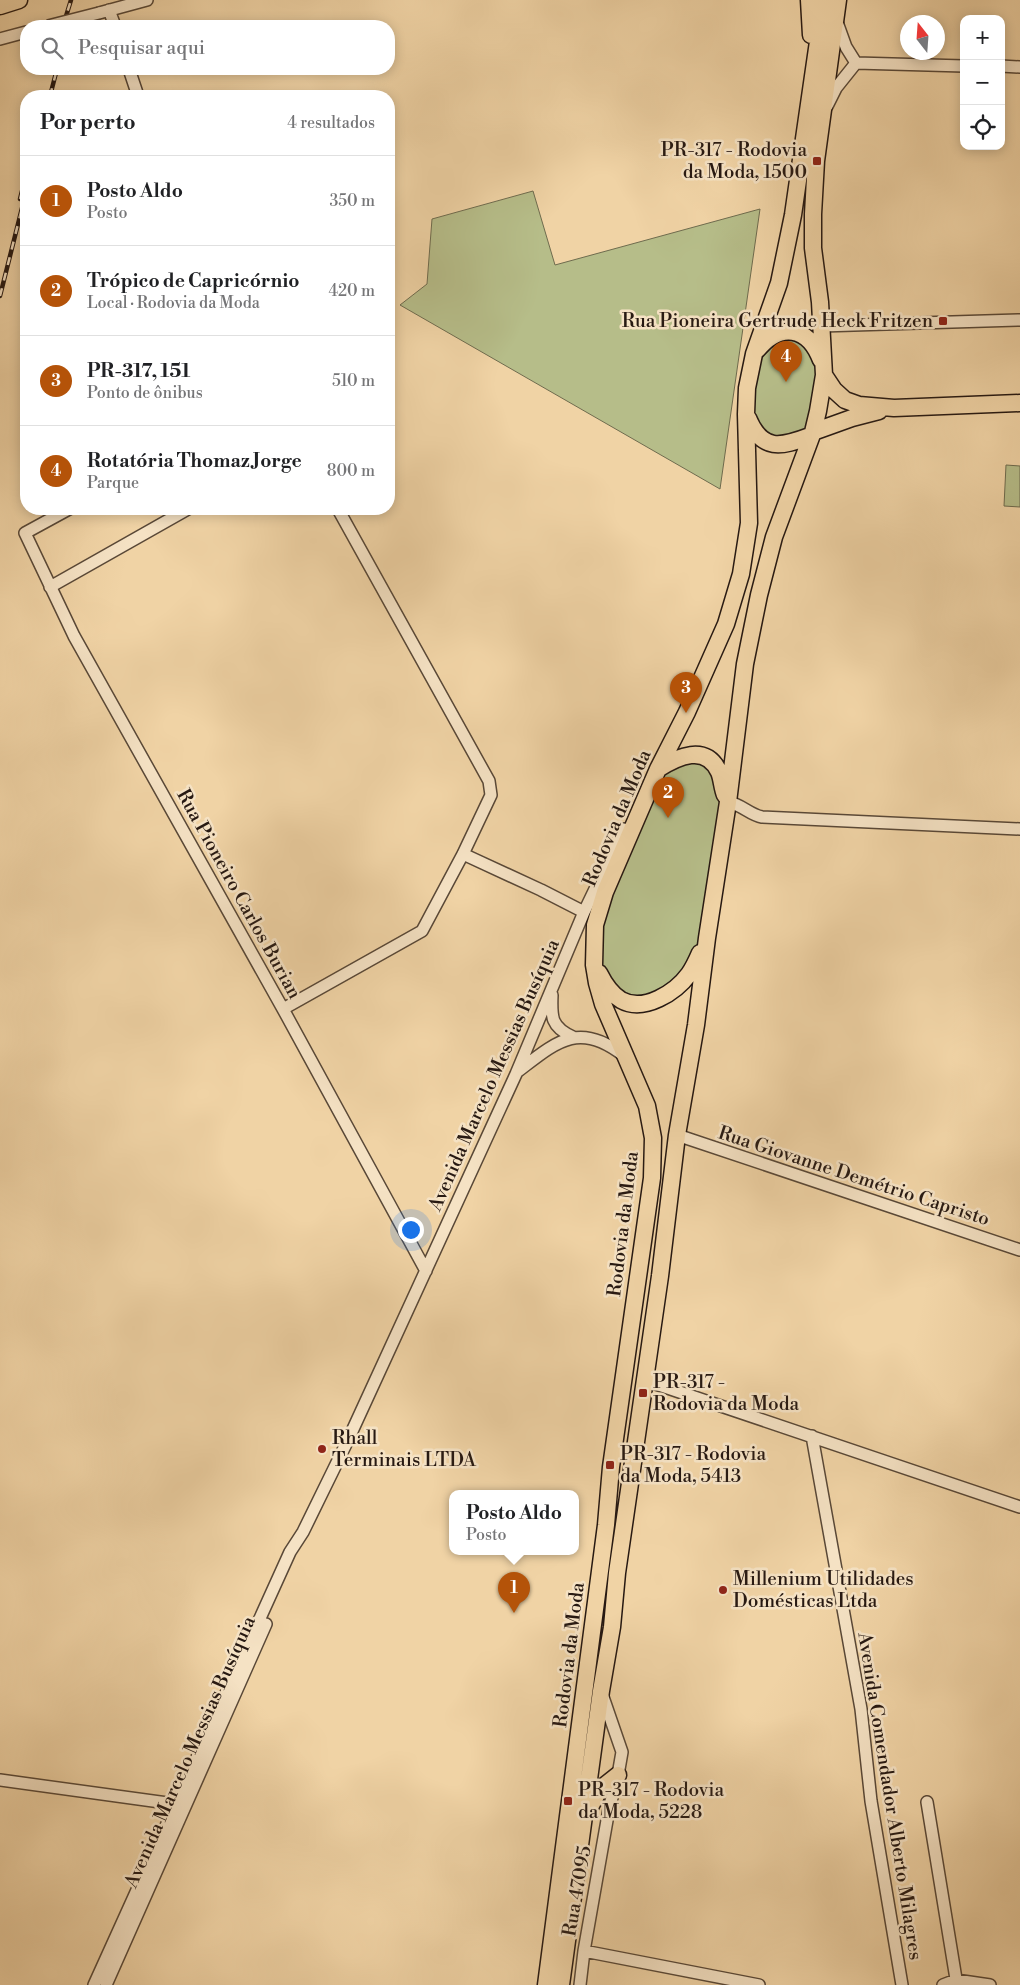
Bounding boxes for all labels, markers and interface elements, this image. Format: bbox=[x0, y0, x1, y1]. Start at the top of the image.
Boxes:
north arrow bbox=[900, 15, 945, 60]
map controls bbox=[960, 15, 1005, 150]
button: + bbox=[960, 15, 1005, 60]
search box bbox=[20, 20, 395, 75]
icon: search bbox=[38, 34, 66, 62]
text: Pesquisar aqui bbox=[78, 36, 205, 60]
button: − bbox=[960, 60, 1005, 105]
button: locate bbox=[960, 105, 1005, 150]
text: Por perto bbox=[40, 110, 136, 136]
text: 4 resultados bbox=[287, 113, 375, 133]
place label: PR-317 - Rodovia da Moda, 1500 bbox=[661, 138, 807, 184]
marker: PR-317 - Rodovia da Moda, 1500 bbox=[811, 155, 823, 167]
text: Posto Aldo bbox=[87, 179, 183, 203]
text: 1 bbox=[52, 191, 60, 211]
text: 350 m bbox=[329, 191, 375, 211]
text: Posto bbox=[87, 203, 127, 223]
text: Trópico de Capricórnio bbox=[87, 269, 299, 293]
text: 2 bbox=[51, 281, 61, 301]
text: 420 m bbox=[328, 281, 375, 301]
text: Local · Rodovia da Moda bbox=[87, 293, 260, 313]
place label: Rua Pioneira Gertrude Heck Fritzen bbox=[622, 309, 933, 333]
marker: Rua Pioneira Gertrude Heck Fritzen bbox=[937, 315, 949, 327]
pin: 4 bbox=[770, 341, 802, 382]
text: PR-317, 151 bbox=[87, 359, 190, 383]
text: 3 bbox=[51, 371, 61, 391]
text: 510 m bbox=[332, 371, 375, 391]
text: Ponto de ônibus bbox=[87, 383, 203, 403]
text: Rotatória Thomaz Jorge bbox=[87, 449, 302, 473]
text: 4 bbox=[51, 461, 61, 481]
text: 800 m bbox=[327, 461, 375, 481]
text: Parque bbox=[87, 473, 139, 493]
pin: 3 bbox=[670, 672, 702, 713]
street label: Rodovia da Moda bbox=[577, 746, 657, 890]
pin: 2 bbox=[652, 777, 684, 818]
street label: Rua Pioneiro Carlos Burian bbox=[171, 785, 307, 1003]
street label: Avenida Marcelo Messias Busíquia bbox=[423, 935, 565, 1216]
street label: Rua Giovanne Demétrio Capristo bbox=[715, 1121, 993, 1231]
street label: Rodovia da Moda bbox=[602, 1150, 644, 1298]
your location bbox=[398, 1217, 424, 1243]
place label: PR-317 - Rodovia da Moda bbox=[653, 1370, 800, 1416]
marker: PR-317 - Rodovia da Moda bbox=[637, 1387, 649, 1399]
place label: Rhall Terminais LTDA bbox=[332, 1426, 477, 1472]
place label: PR-317 - Rodovia da Moda, 5413 bbox=[620, 1442, 767, 1488]
marker: Rhall Terminais LTDA bbox=[316, 1443, 328, 1455]
marker: PR-317 - Rodovia da Moda, 5413 bbox=[604, 1459, 616, 1471]
popup bbox=[449, 1490, 579, 1555]
text: Posto Aldo bbox=[466, 1501, 562, 1525]
text: Posto bbox=[466, 1525, 507, 1545]
place label: Millenium Utilidades Domésticas Ltda bbox=[733, 1567, 914, 1613]
pin: 1 bbox=[498, 1572, 530, 1613]
street label: Rodovia da Moda bbox=[548, 1581, 590, 1729]
marker: Millenium Utilidades Domésticas Ltda bbox=[717, 1584, 729, 1596]
street label: Avenida Marcelo Messias Busíquia bbox=[119, 1612, 261, 1893]
street label: Avenida Comendador Alberto Milagres bbox=[852, 1629, 928, 1962]
place label: PR-317 - Rodovia da Moda, 5228 bbox=[578, 1778, 725, 1824]
marker: PR-317 - Rodovia da Moda, 5228 bbox=[562, 1795, 574, 1807]
street label: Rua 47095 bbox=[557, 1844, 597, 1938]

